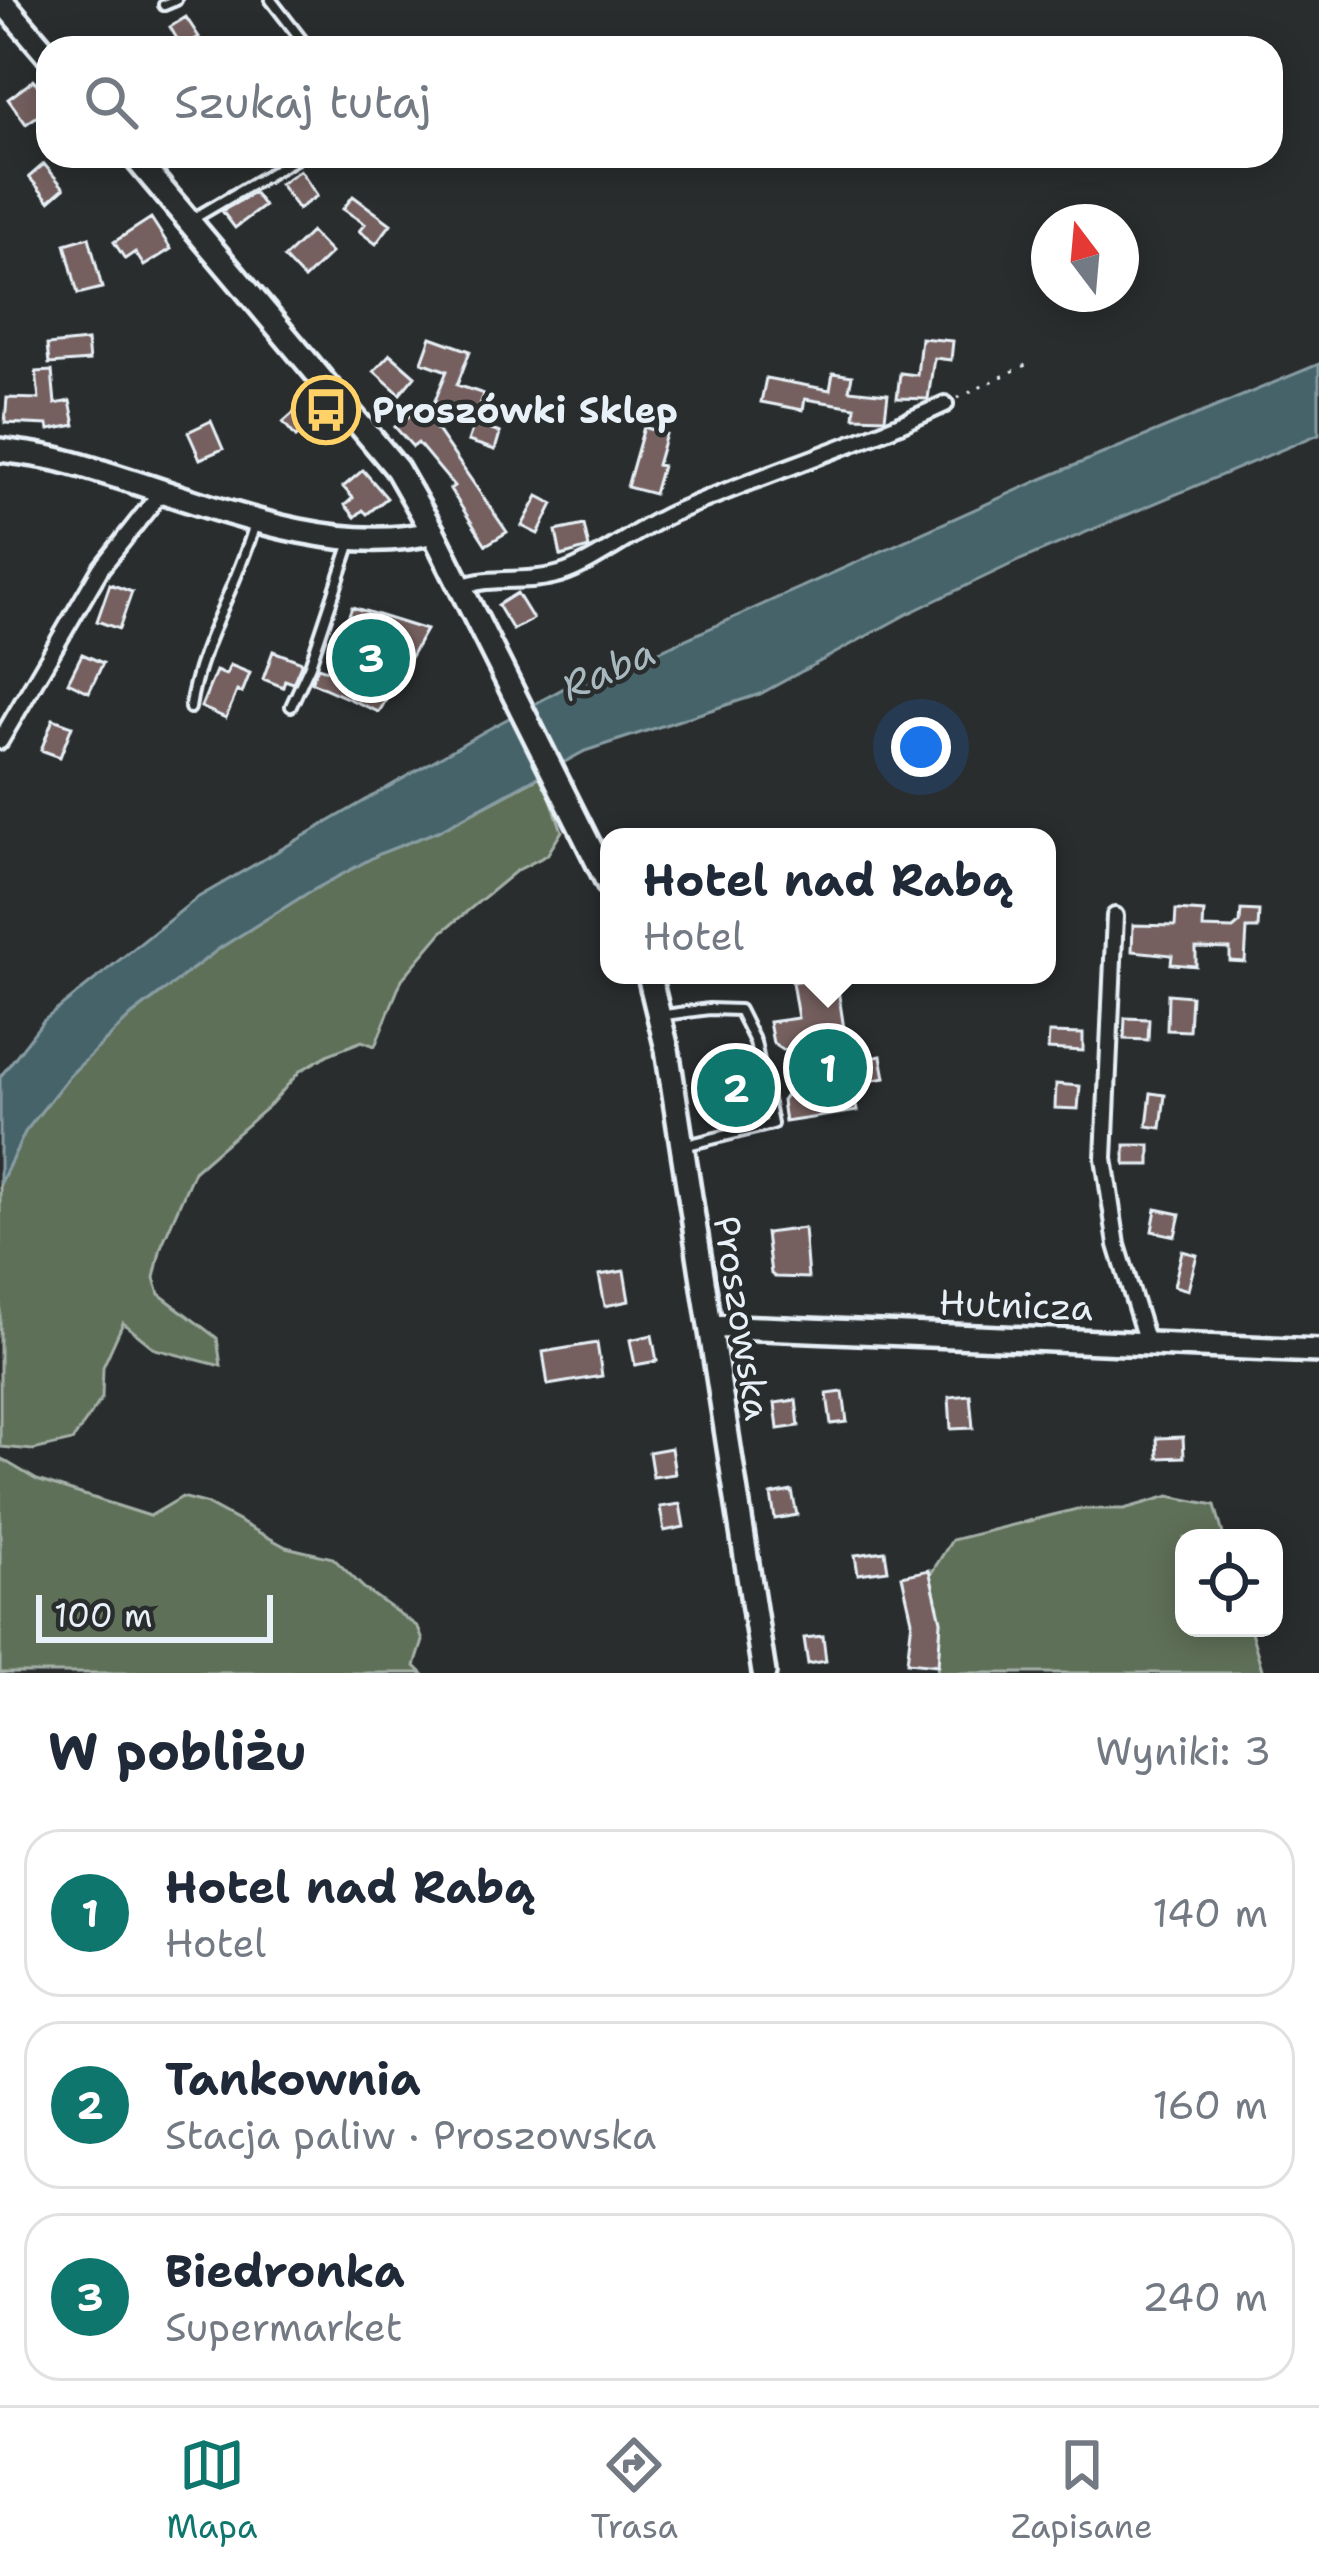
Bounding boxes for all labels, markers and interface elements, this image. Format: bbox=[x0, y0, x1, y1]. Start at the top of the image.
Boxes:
search box bbox=[36, 36, 1283, 168]
icon: search bbox=[78, 69, 144, 135]
text: Szukaj tutaj bbox=[174, 72, 431, 132]
north arrow bbox=[1031, 204, 1139, 312]
bus stop icon: Proszówki Sklep bbox=[291, 375, 361, 445]
place label: Proszówki Sklep bbox=[372, 386, 678, 435]
pin: 3 bbox=[332, 613, 410, 703]
water label: Raba bbox=[553, 625, 663, 713]
your location bbox=[891, 717, 951, 777]
popup bbox=[600, 828, 1056, 984]
text: Hotel nad Rabą bbox=[643, 850, 1013, 910]
text: Hotel bbox=[643, 910, 744, 962]
pin: 1 bbox=[789, 1023, 867, 1113]
pin: 2 bbox=[697, 1043, 775, 1133]
street label: Proszowska bbox=[702, 1212, 782, 1424]
street label: Hutnicza bbox=[938, 1278, 1094, 1332]
map controls bbox=[1175, 1529, 1283, 1637]
button: locate bbox=[1175, 1529, 1283, 1637]
scale bar bbox=[36, 1589, 273, 1642]
text: 100 m bbox=[54, 1593, 153, 1638]
text: W pobliżu bbox=[48, 1717, 307, 1785]
text: Wyniki: 3 bbox=[1095, 1725, 1271, 1777]
text: Hotel nad Rabą bbox=[165, 1857, 535, 1917]
text: 1 bbox=[81, 1887, 99, 1939]
text: 140 m bbox=[1152, 1887, 1268, 1939]
text: Hotel bbox=[165, 1917, 266, 1969]
text: Tankownia bbox=[165, 2049, 421, 2109]
text: 2 bbox=[76, 2079, 104, 2131]
text: 160 m bbox=[1153, 2079, 1268, 2131]
text: Stacja paliw · Proszowska bbox=[165, 2109, 656, 2161]
text: Biedronka bbox=[165, 2241, 405, 2301]
text: 3 bbox=[76, 2271, 104, 2323]
text: 240 m bbox=[1142, 2271, 1268, 2323]
text: Supermarket bbox=[165, 2301, 403, 2353]
tab: Mapa bbox=[166, 2432, 258, 2549]
tab: Trasa bbox=[590, 2432, 678, 2549]
tab: Zapisane bbox=[1011, 2432, 1153, 2549]

